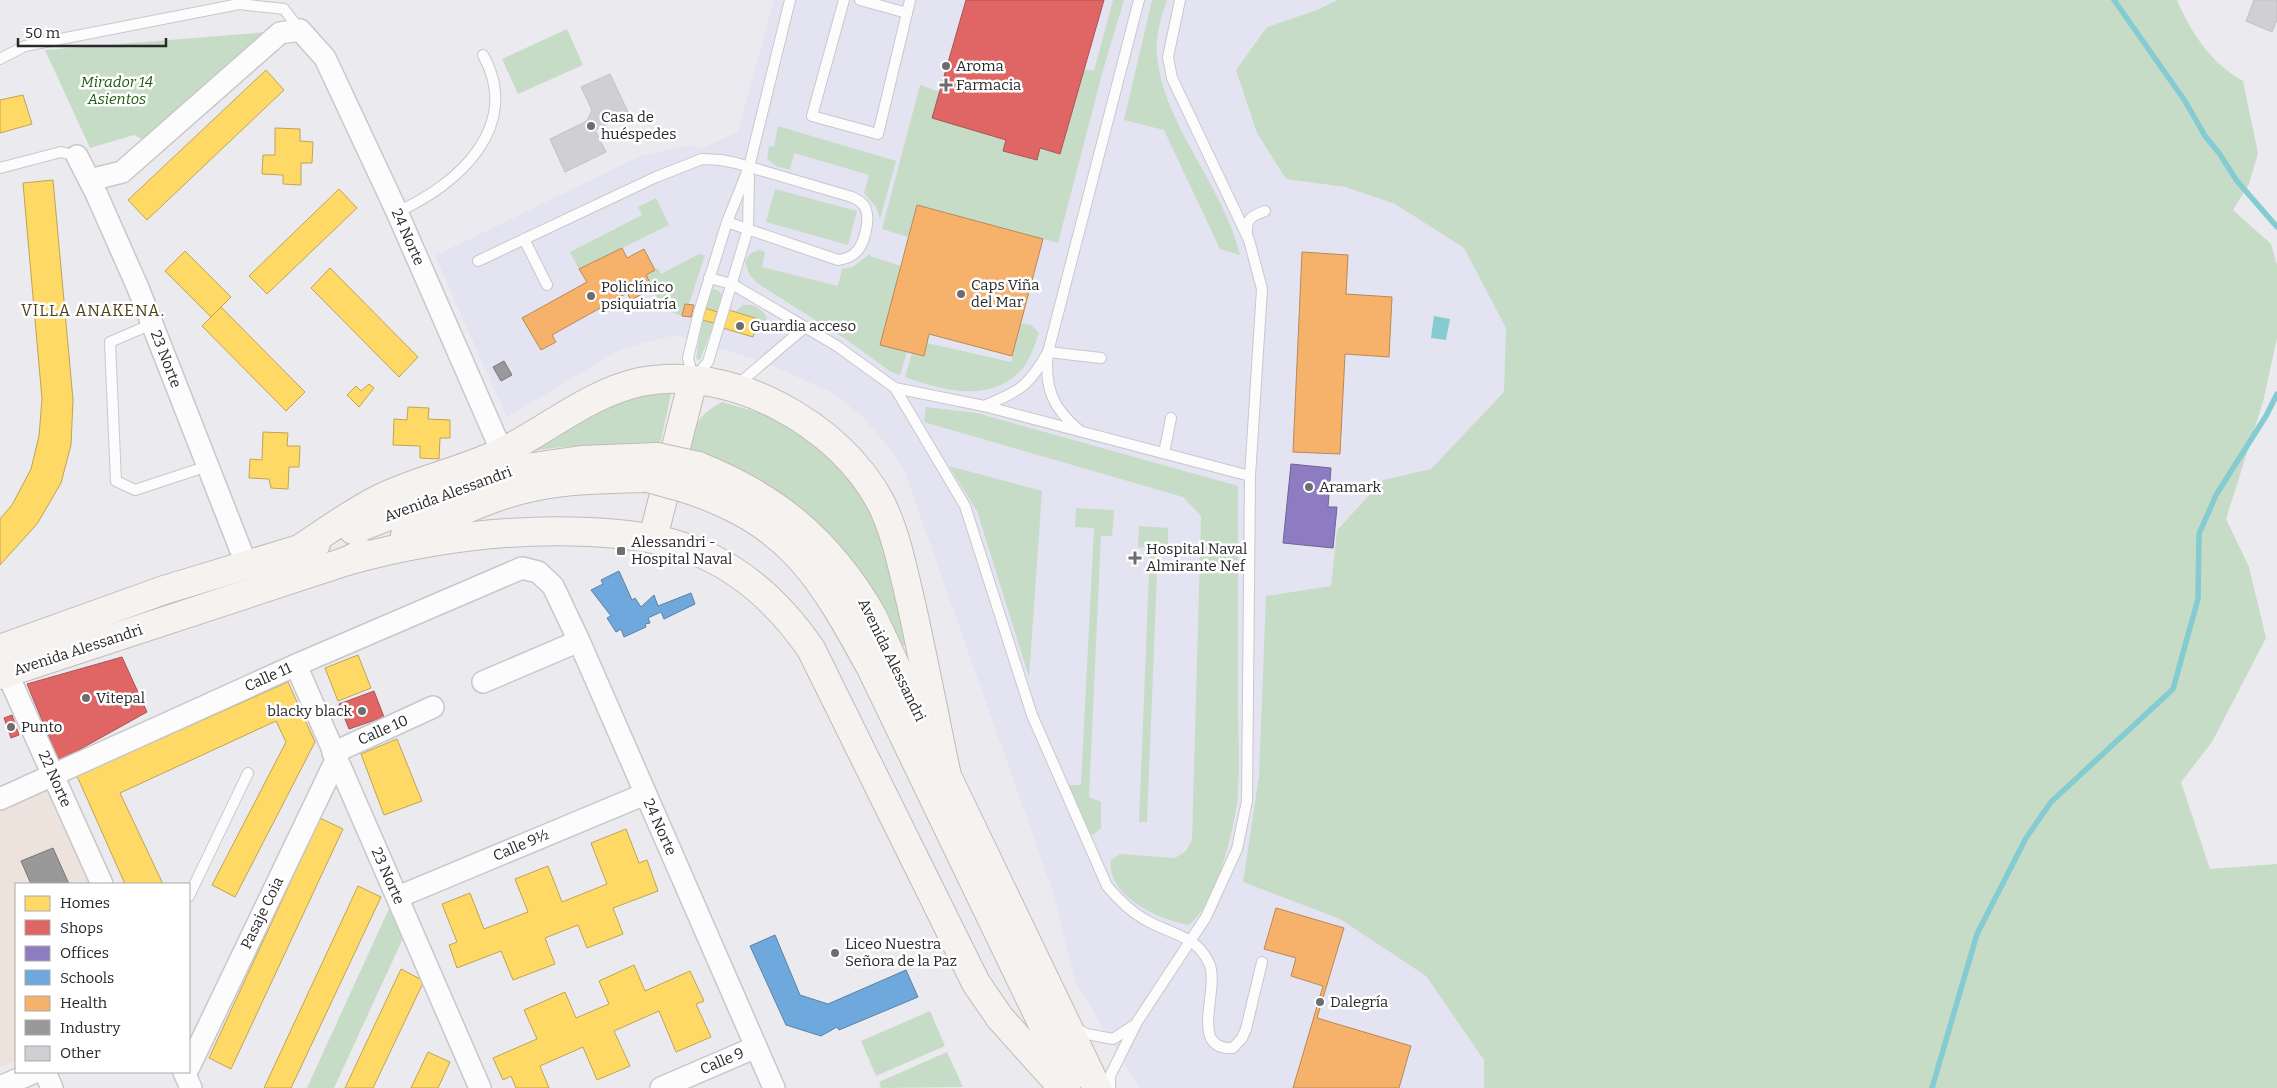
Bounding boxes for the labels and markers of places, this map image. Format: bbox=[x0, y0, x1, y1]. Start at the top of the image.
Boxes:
place label: Aroma bbox=[956, 57, 1004, 75]
marker: Aroma bbox=[940, 60, 952, 72]
place label: Farmacia bbox=[956, 76, 1021, 94]
marker: Farmacia bbox=[940, 79, 952, 91]
place label: Casa de huéspedes bbox=[601, 108, 676, 143]
marker: Casa de huéspedes bbox=[585, 120, 597, 132]
place label: Caps Viña del Mar bbox=[971, 276, 1040, 311]
place label: Policlínico psiquiatría bbox=[601, 278, 676, 313]
marker: Caps Viña del Mar bbox=[955, 288, 967, 300]
marker: Policlínico psiquiatría bbox=[585, 290, 597, 302]
place label: Guardia acceso bbox=[750, 317, 856, 335]
marker: Guardia acceso bbox=[734, 320, 746, 332]
place label: Aramark bbox=[1319, 478, 1382, 496]
marker: Aramark bbox=[1303, 481, 1315, 493]
place label: Alessandri - Hospital Naval bbox=[631, 533, 732, 568]
place label: Hospital Naval Almirante Nef bbox=[1146, 540, 1247, 575]
marker: Alessandri - Hospital Naval bbox=[615, 545, 627, 557]
marker: Hospital Naval Almirante Nef bbox=[1128, 551, 1142, 565]
place label: Vitepal bbox=[96, 689, 145, 707]
marker: Vitepal bbox=[80, 692, 92, 704]
place label: blacky black bbox=[267, 702, 352, 720]
marker: blacky black bbox=[356, 705, 368, 717]
place label: Punto bbox=[21, 718, 62, 736]
marker: Punto bbox=[5, 721, 17, 733]
place label: Liceo Nuestra Señora de la Paz bbox=[845, 935, 957, 970]
marker: Liceo Nuestra Señora de la Paz bbox=[829, 947, 841, 959]
place label: Dalegría bbox=[1330, 993, 1388, 1011]
marker: Dalegría bbox=[1314, 996, 1326, 1008]

